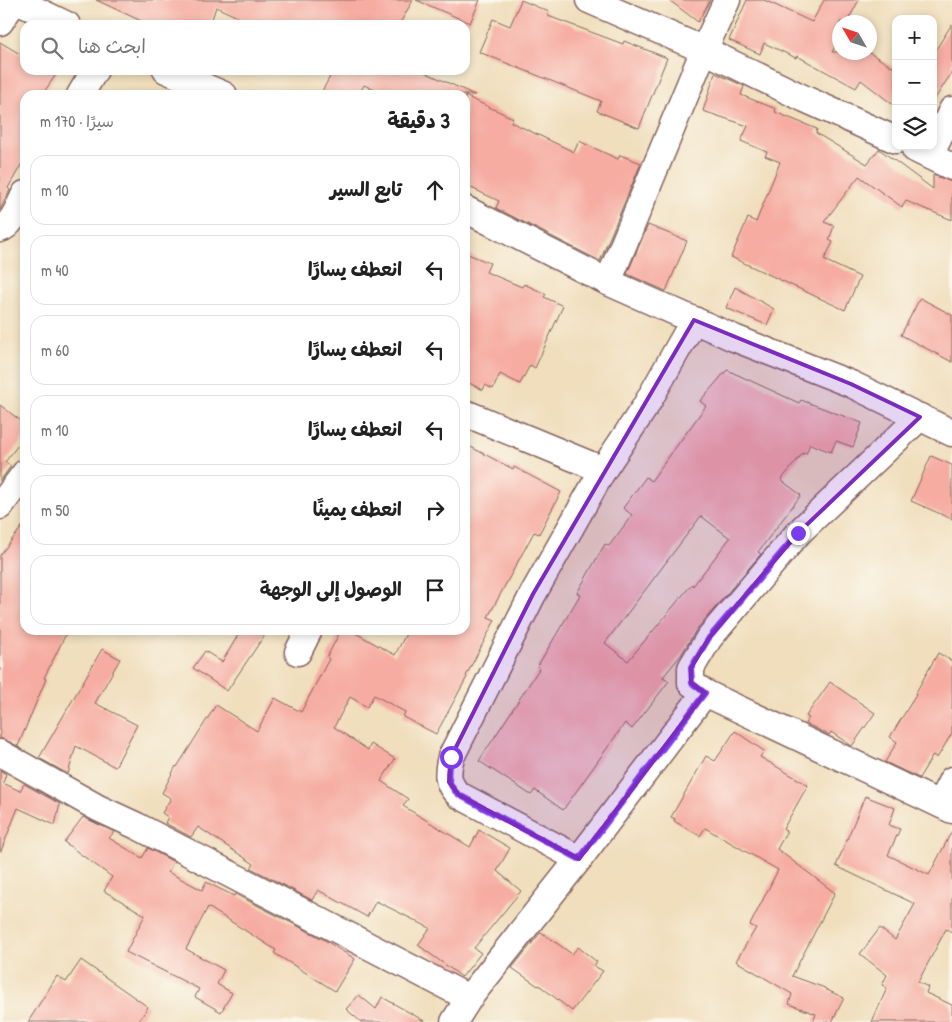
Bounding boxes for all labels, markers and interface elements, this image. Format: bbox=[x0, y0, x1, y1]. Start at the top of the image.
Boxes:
north arrow bbox=[832, 15, 877, 60]
map controls bbox=[892, 15, 937, 150]
button: + bbox=[892, 15, 937, 60]
search box bbox=[20, 20, 470, 75]
text: ابحث هنا bbox=[78, 33, 146, 59]
icon: search bbox=[38, 34, 66, 62]
button: − bbox=[892, 60, 937, 105]
button: layers bbox=[892, 105, 937, 150]
text: 3 دقيقة bbox=[387, 106, 450, 135]
text: سيرًا · 170 m bbox=[40, 110, 114, 132]
text: تابع السير bbox=[330, 176, 402, 202]
icon: ahead bbox=[421, 176, 449, 204]
text: 10 m bbox=[41, 179, 69, 201]
text: انعطف يسارًا bbox=[308, 256, 402, 282]
icon: left bbox=[421, 256, 449, 284]
text: 40 m bbox=[41, 259, 69, 281]
text: انعطف يسارًا bbox=[308, 336, 402, 362]
icon: left bbox=[421, 336, 449, 364]
text: 60 m bbox=[41, 339, 69, 361]
text: انعطف يسارًا bbox=[308, 416, 402, 442]
icon: left bbox=[421, 416, 449, 444]
text: 10 m bbox=[41, 419, 69, 441]
text: انعطف يمينًا bbox=[313, 496, 402, 522]
icon: right bbox=[421, 496, 449, 524]
text: 50 m bbox=[41, 499, 70, 521]
route end bbox=[787, 522, 810, 545]
text: الوصول إلى الوجهة bbox=[260, 576, 402, 602]
icon: arrive bbox=[421, 576, 449, 604]
route start bbox=[440, 746, 463, 769]

